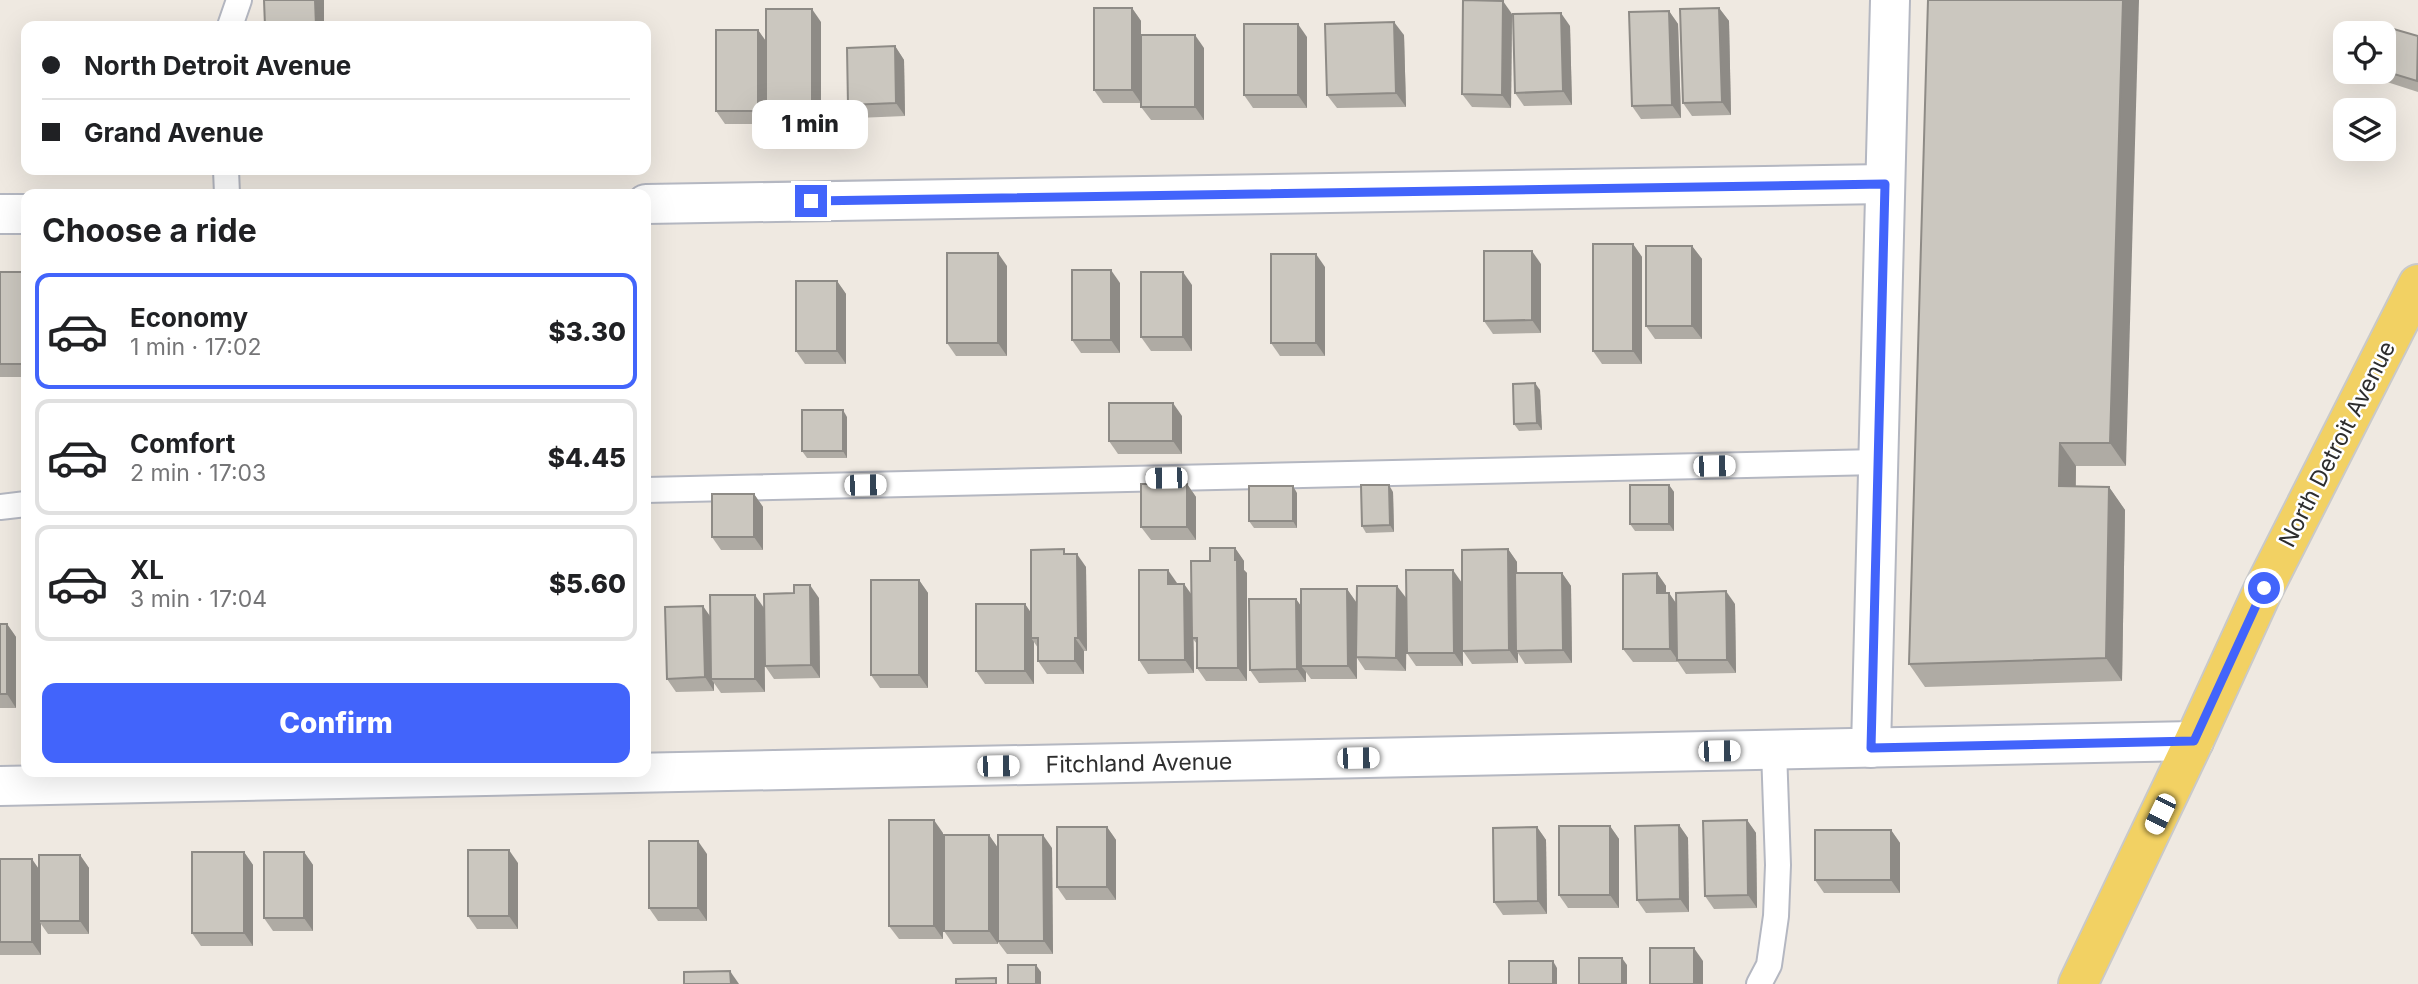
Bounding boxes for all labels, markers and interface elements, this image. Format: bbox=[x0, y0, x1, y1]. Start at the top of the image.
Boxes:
map controls bbox=[2333, 21, 2396, 161]
button: locate bbox=[2333, 21, 2396, 84]
text: North Detroit Avenue bbox=[84, 50, 351, 81]
button: layers bbox=[2333, 98, 2396, 161]
callout: 1 min bbox=[753, 100, 869, 148]
text: 1 min bbox=[781, 110, 839, 138]
text: Grand Avenue bbox=[84, 117, 264, 148]
route end bbox=[795, 185, 827, 217]
text: Choose a ride bbox=[42, 211, 257, 250]
icon: car bbox=[46, 300, 109, 363]
text: Economy bbox=[130, 302, 248, 333]
text: $3.30 bbox=[549, 316, 626, 347]
text: 1 min · 17:02 bbox=[130, 333, 261, 361]
street label: North Detroit Avenue bbox=[2273, 336, 2401, 552]
icon: car bbox=[46, 426, 109, 489]
text: Comfort bbox=[130, 428, 235, 459]
text: $4.45 bbox=[548, 442, 626, 473]
car bbox=[1693, 455, 1736, 477]
text: 2 min · 17:03 bbox=[130, 459, 266, 487]
car bbox=[1145, 467, 1188, 489]
car bbox=[844, 474, 887, 496]
icon: car bbox=[46, 552, 109, 615]
text: XL bbox=[130, 554, 164, 585]
text: $5.60 bbox=[549, 568, 626, 599]
route start bbox=[2248, 572, 2280, 604]
text: 3 min · 17:04 bbox=[130, 585, 267, 613]
button: Confirm bbox=[42, 683, 630, 763]
car bbox=[1698, 740, 1741, 762]
street label: Fitchland Avenue bbox=[1045, 747, 1233, 779]
car bbox=[1337, 747, 1380, 769]
car bbox=[977, 755, 1020, 777]
car bbox=[2142, 791, 2179, 837]

